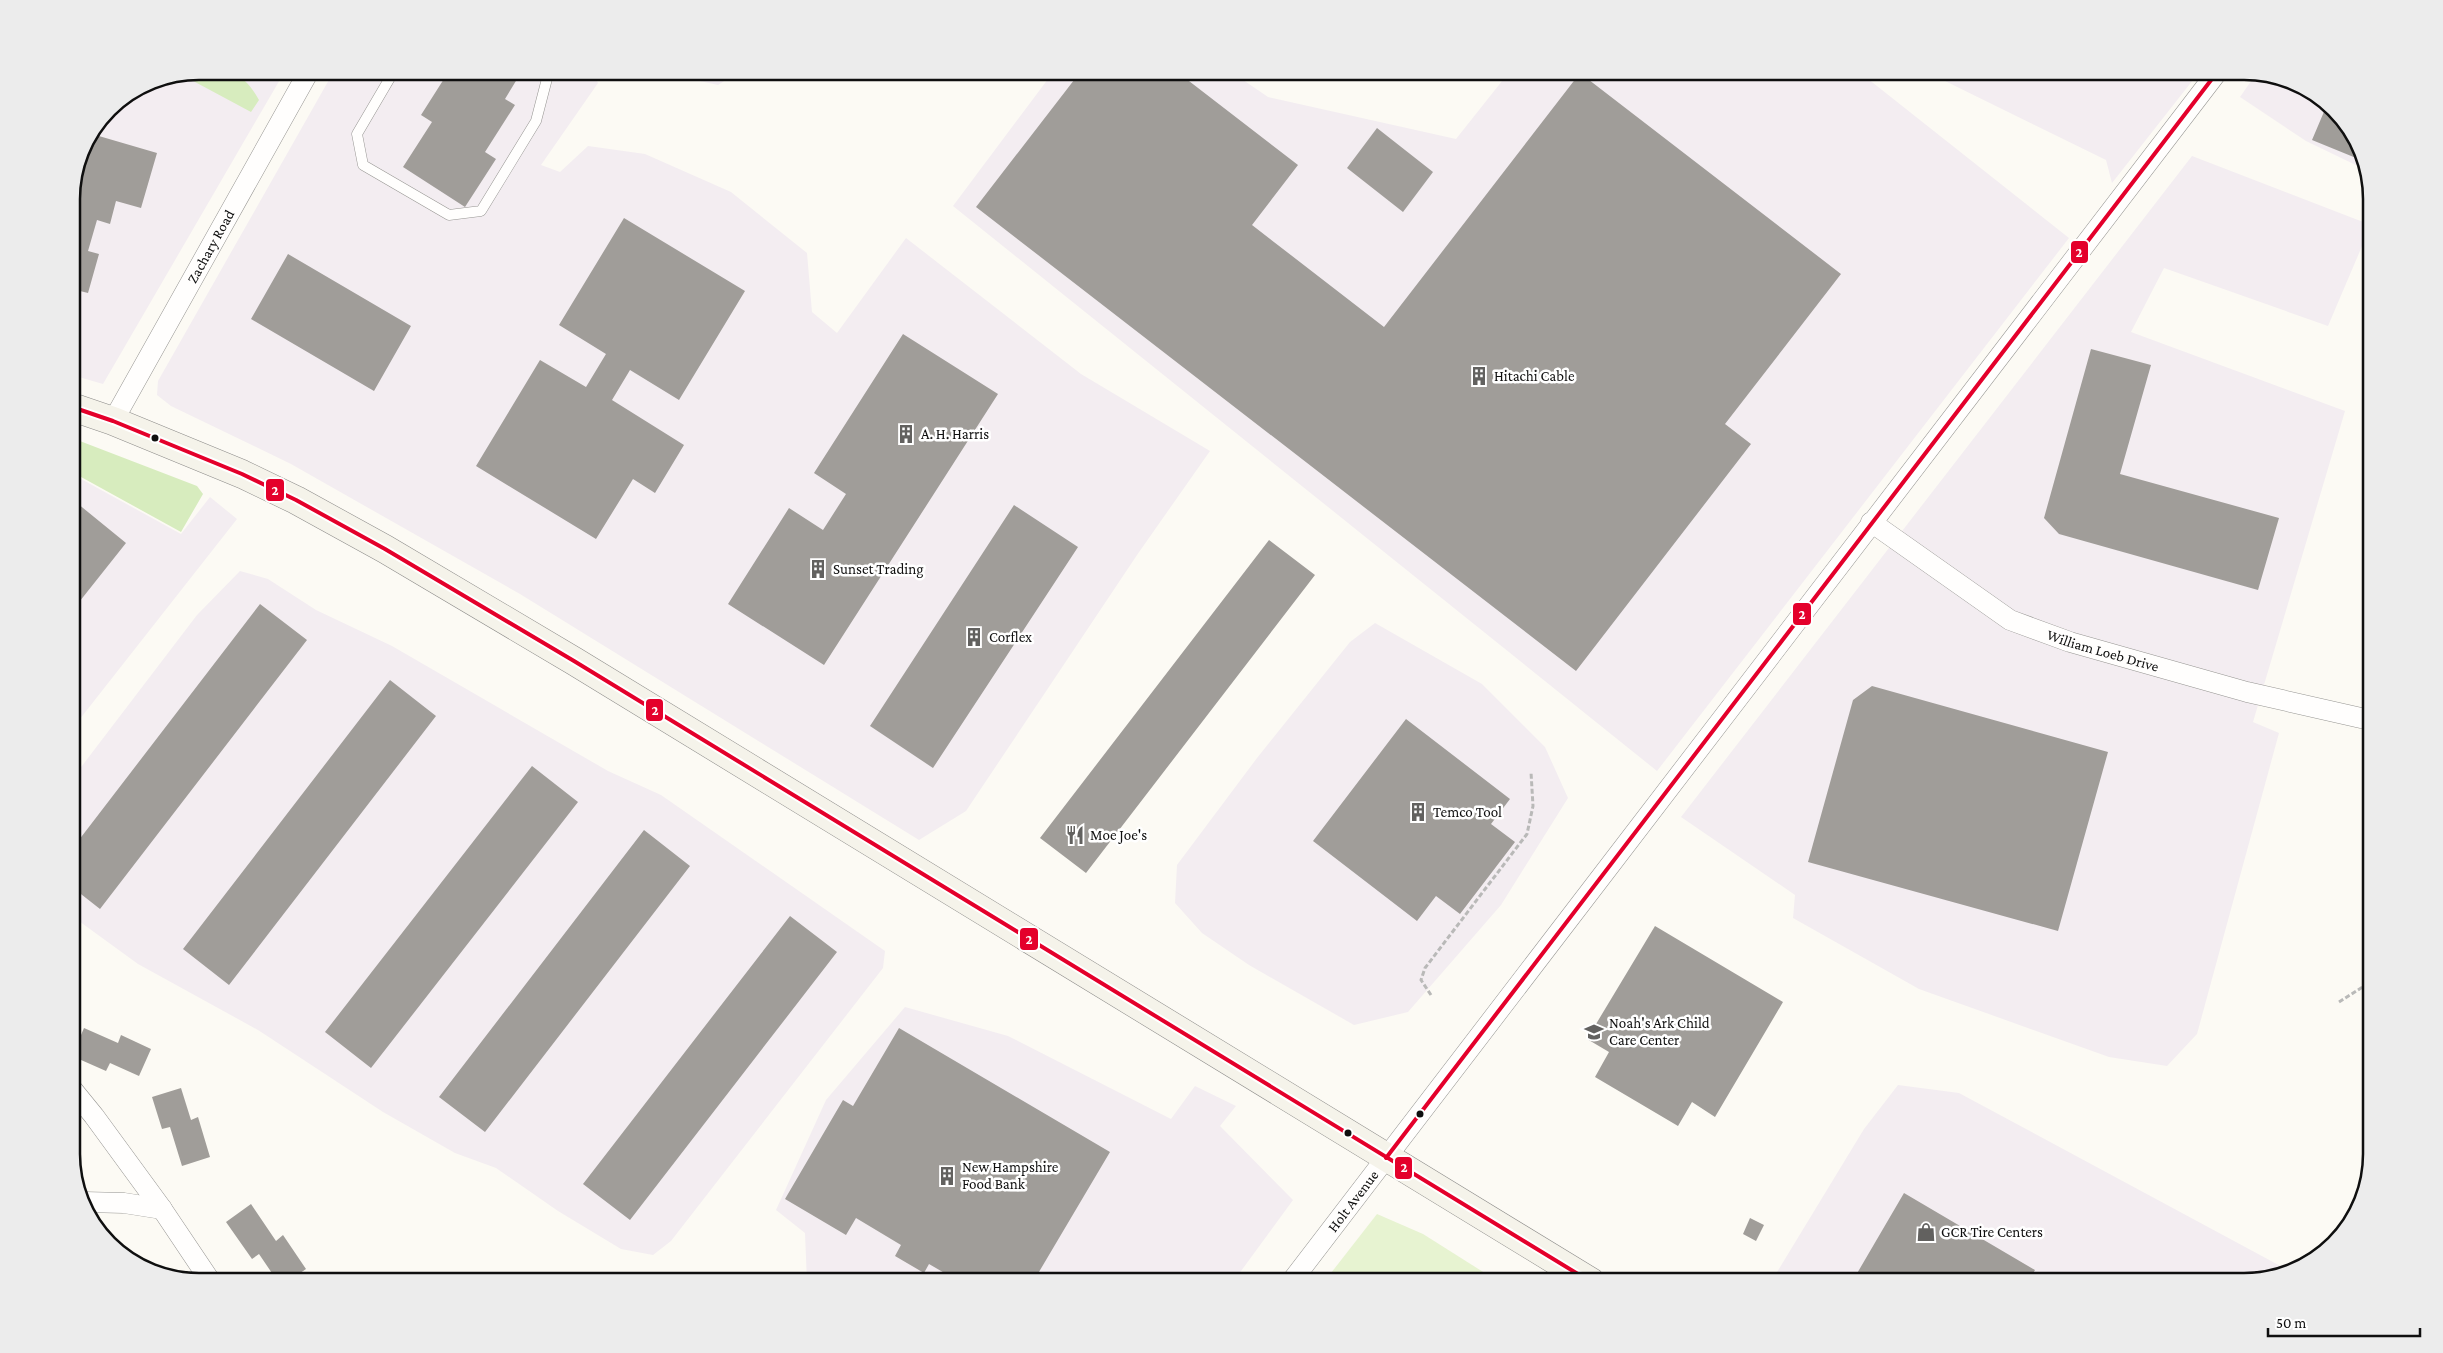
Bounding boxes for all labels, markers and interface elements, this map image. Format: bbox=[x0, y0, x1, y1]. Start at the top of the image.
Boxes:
street label: Zachary Road bbox=[184, 207, 238, 286]
line badge: 2 bbox=[2070, 240, 2089, 264]
text: 2 bbox=[2075, 244, 2083, 260]
building icon: Hitachi Cable bbox=[1468, 365, 1490, 387]
place label: Hitachi Cable bbox=[1494, 368, 1575, 384]
building icon: A. H. Harris bbox=[895, 423, 917, 445]
place label: A. H. Harris bbox=[921, 426, 989, 442]
unlabelled marker bbox=[150, 433, 160, 443]
line badge: 2 bbox=[265, 478, 285, 502]
text: 2 bbox=[271, 482, 279, 498]
building icon: Sunset Trading bbox=[807, 558, 829, 580]
place label: Sunset Trading bbox=[833, 561, 924, 578]
line badge: 2 bbox=[1792, 602, 1812, 626]
text: 2 bbox=[1798, 606, 1806, 622]
building icon: Corflex bbox=[963, 626, 985, 648]
street label: William Loeb Drive bbox=[2045, 626, 2161, 675]
place label: Corflex bbox=[989, 629, 1032, 645]
line badge: 2 bbox=[645, 698, 664, 722]
text: 2 bbox=[651, 702, 659, 718]
building icon: Temco Tool bbox=[1407, 801, 1429, 823]
place label: Temco Tool bbox=[1433, 804, 1502, 820]
restaurant icon: Moe Joe's bbox=[1064, 824, 1086, 846]
place label: Moe Joe's bbox=[1090, 827, 1147, 844]
line badge: 2 bbox=[1019, 927, 1039, 951]
text: 2 bbox=[1025, 931, 1033, 947]
place label: Noah's Ark Child Care Center bbox=[1609, 1015, 1710, 1048]
school or university icon: Noah's Ark Child Care Center bbox=[1583, 1021, 1605, 1043]
unlabelled marker bbox=[1415, 1109, 1425, 1119]
unlabelled marker bbox=[1343, 1128, 1353, 1138]
line badge: 2 bbox=[1394, 1156, 1413, 1180]
place label: New Hampshire Food Bank bbox=[962, 1159, 1059, 1192]
text: 2 bbox=[1400, 1159, 1408, 1175]
building icon: New Hampshire Food Bank bbox=[936, 1165, 958, 1187]
street label: Holt Avenue bbox=[1324, 1167, 1382, 1235]
shop icon: GCR Tire Centers bbox=[1915, 1221, 1937, 1243]
place label: GCR Tire Centers bbox=[1941, 1224, 2043, 1240]
scale bar bbox=[2268, 1306, 2420, 1338]
text: 50 m bbox=[2276, 1315, 2306, 1331]

